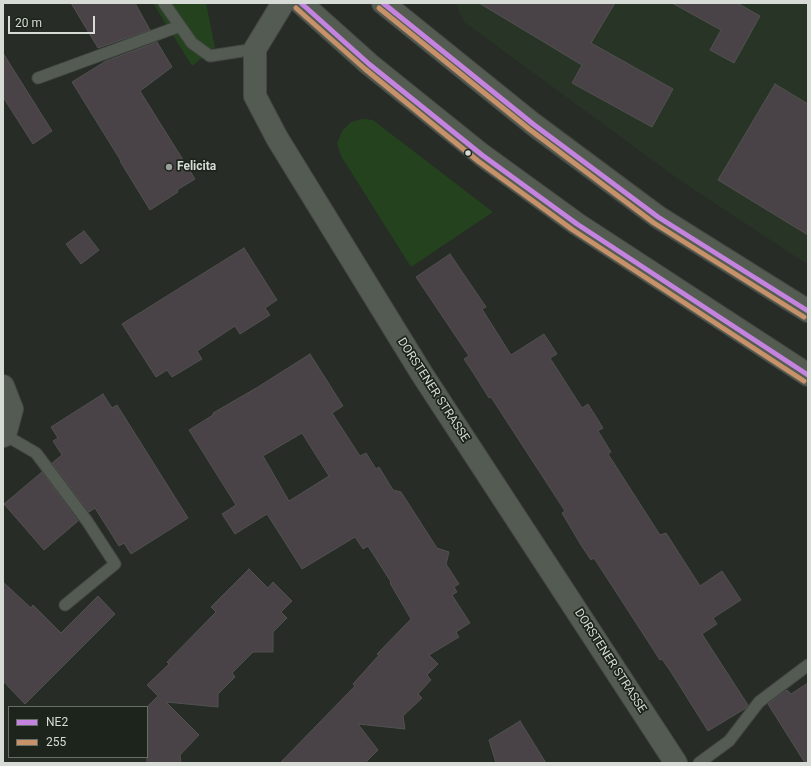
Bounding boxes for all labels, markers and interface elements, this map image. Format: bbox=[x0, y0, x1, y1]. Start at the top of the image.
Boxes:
scale bar bbox=[10, 8, 97, 34]
text: 20 m bbox=[15, 16, 42, 30]
unlabelled marker bbox=[463, 148, 473, 158]
place label: Felicita bbox=[177, 160, 216, 174]
marker: Felicita bbox=[164, 162, 174, 172]
street label: DORSTENER STRASSE bbox=[394, 335, 472, 445]
street label: DORSTENER STRASSE bbox=[571, 606, 649, 716]
legend bbox=[8, 706, 148, 758]
text: NE2 bbox=[46, 715, 68, 729]
text: 255 bbox=[46, 735, 66, 749]

